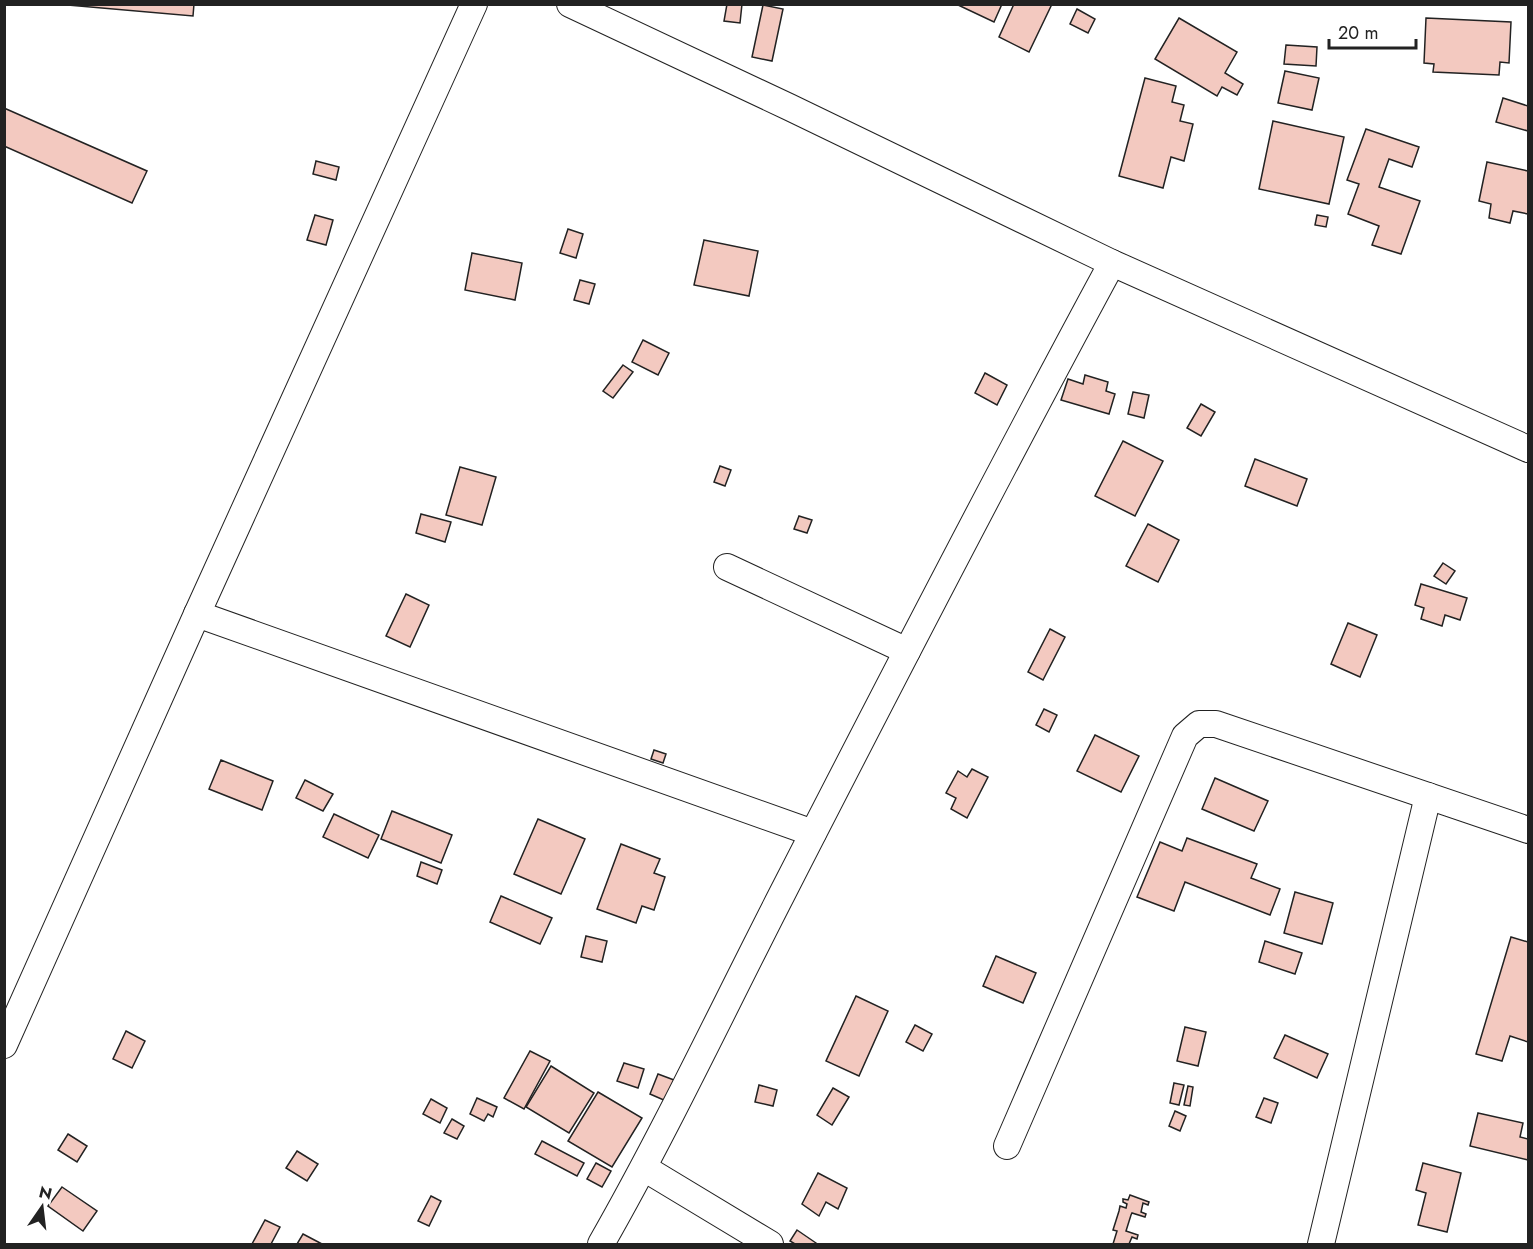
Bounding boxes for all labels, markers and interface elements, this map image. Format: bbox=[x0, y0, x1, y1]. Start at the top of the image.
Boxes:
scale bar bbox=[1329, 12, 1416, 50]
text: 20 m bbox=[1338, 20, 1378, 46]
north arrow bbox=[12, 1177, 72, 1237]
text: N bbox=[37, 1180, 54, 1206]

